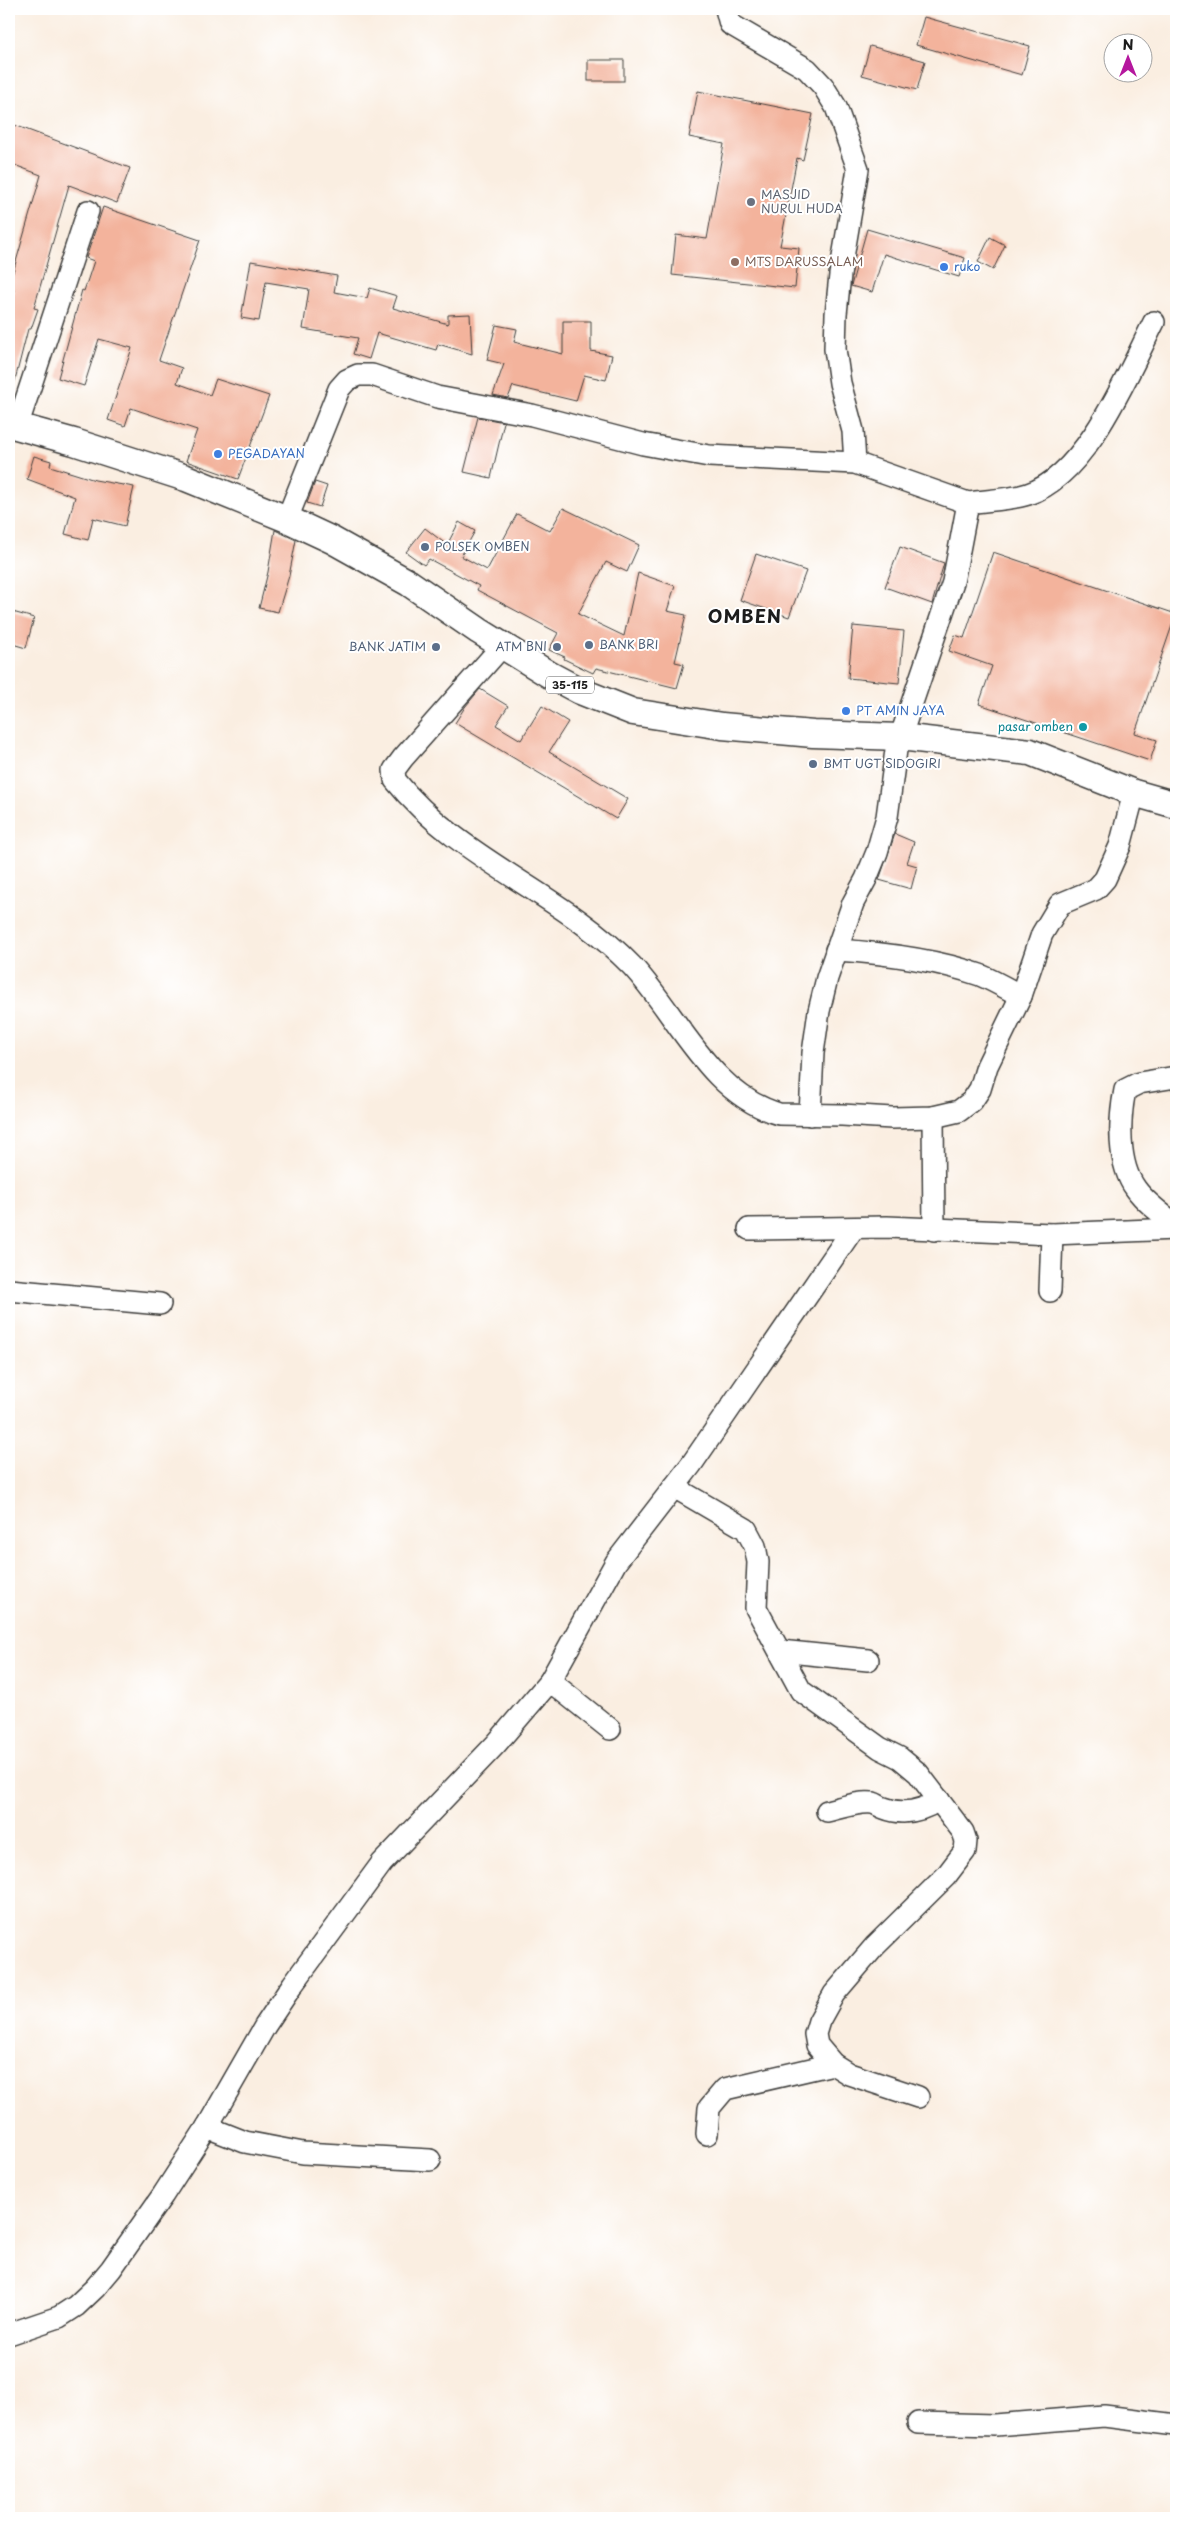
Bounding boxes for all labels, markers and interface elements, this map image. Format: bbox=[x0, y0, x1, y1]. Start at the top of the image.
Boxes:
north arrow bbox=[1102, 32, 1152, 82]
text: N bbox=[1122, 34, 1134, 55]
place label: MASJID NURUL HUDA bbox=[761, 185, 843, 217]
marker: MASJID NURUL HUDA bbox=[745, 196, 757, 208]
place label: MTS DARUSSALAM bbox=[745, 252, 863, 270]
marker: MTS DARUSSALAM bbox=[729, 256, 741, 268]
place label: ruko bbox=[954, 257, 980, 275]
marker: ruko bbox=[938, 261, 950, 273]
place label: PEGADAYAN bbox=[228, 444, 305, 462]
marker: PEGADAYAN bbox=[212, 448, 224, 460]
place label: POLSEK OMBEN bbox=[435, 537, 530, 555]
marker: POLSEK OMBEN bbox=[419, 541, 431, 553]
district label: OMBEN bbox=[708, 602, 782, 629]
place label: BANK BRI bbox=[599, 635, 659, 653]
place label: BANK JATIM bbox=[349, 637, 426, 655]
place label: ATM BNI bbox=[495, 637, 547, 655]
marker: BANK BRI bbox=[583, 639, 595, 651]
marker: BANK JATIM bbox=[430, 641, 442, 653]
marker: ATM BNI bbox=[551, 641, 563, 653]
road number: 35-115 bbox=[546, 676, 594, 694]
place label: PT AMIN JAYA bbox=[856, 701, 945, 719]
marker: PT AMIN JAYA bbox=[840, 705, 852, 717]
place label: pasar omben bbox=[998, 717, 1073, 735]
marker: pasar omben bbox=[1077, 721, 1089, 733]
place label: BMT UGT SIDOGIRI bbox=[823, 754, 941, 772]
marker: BMT UGT SIDOGIRI bbox=[807, 758, 819, 770]

